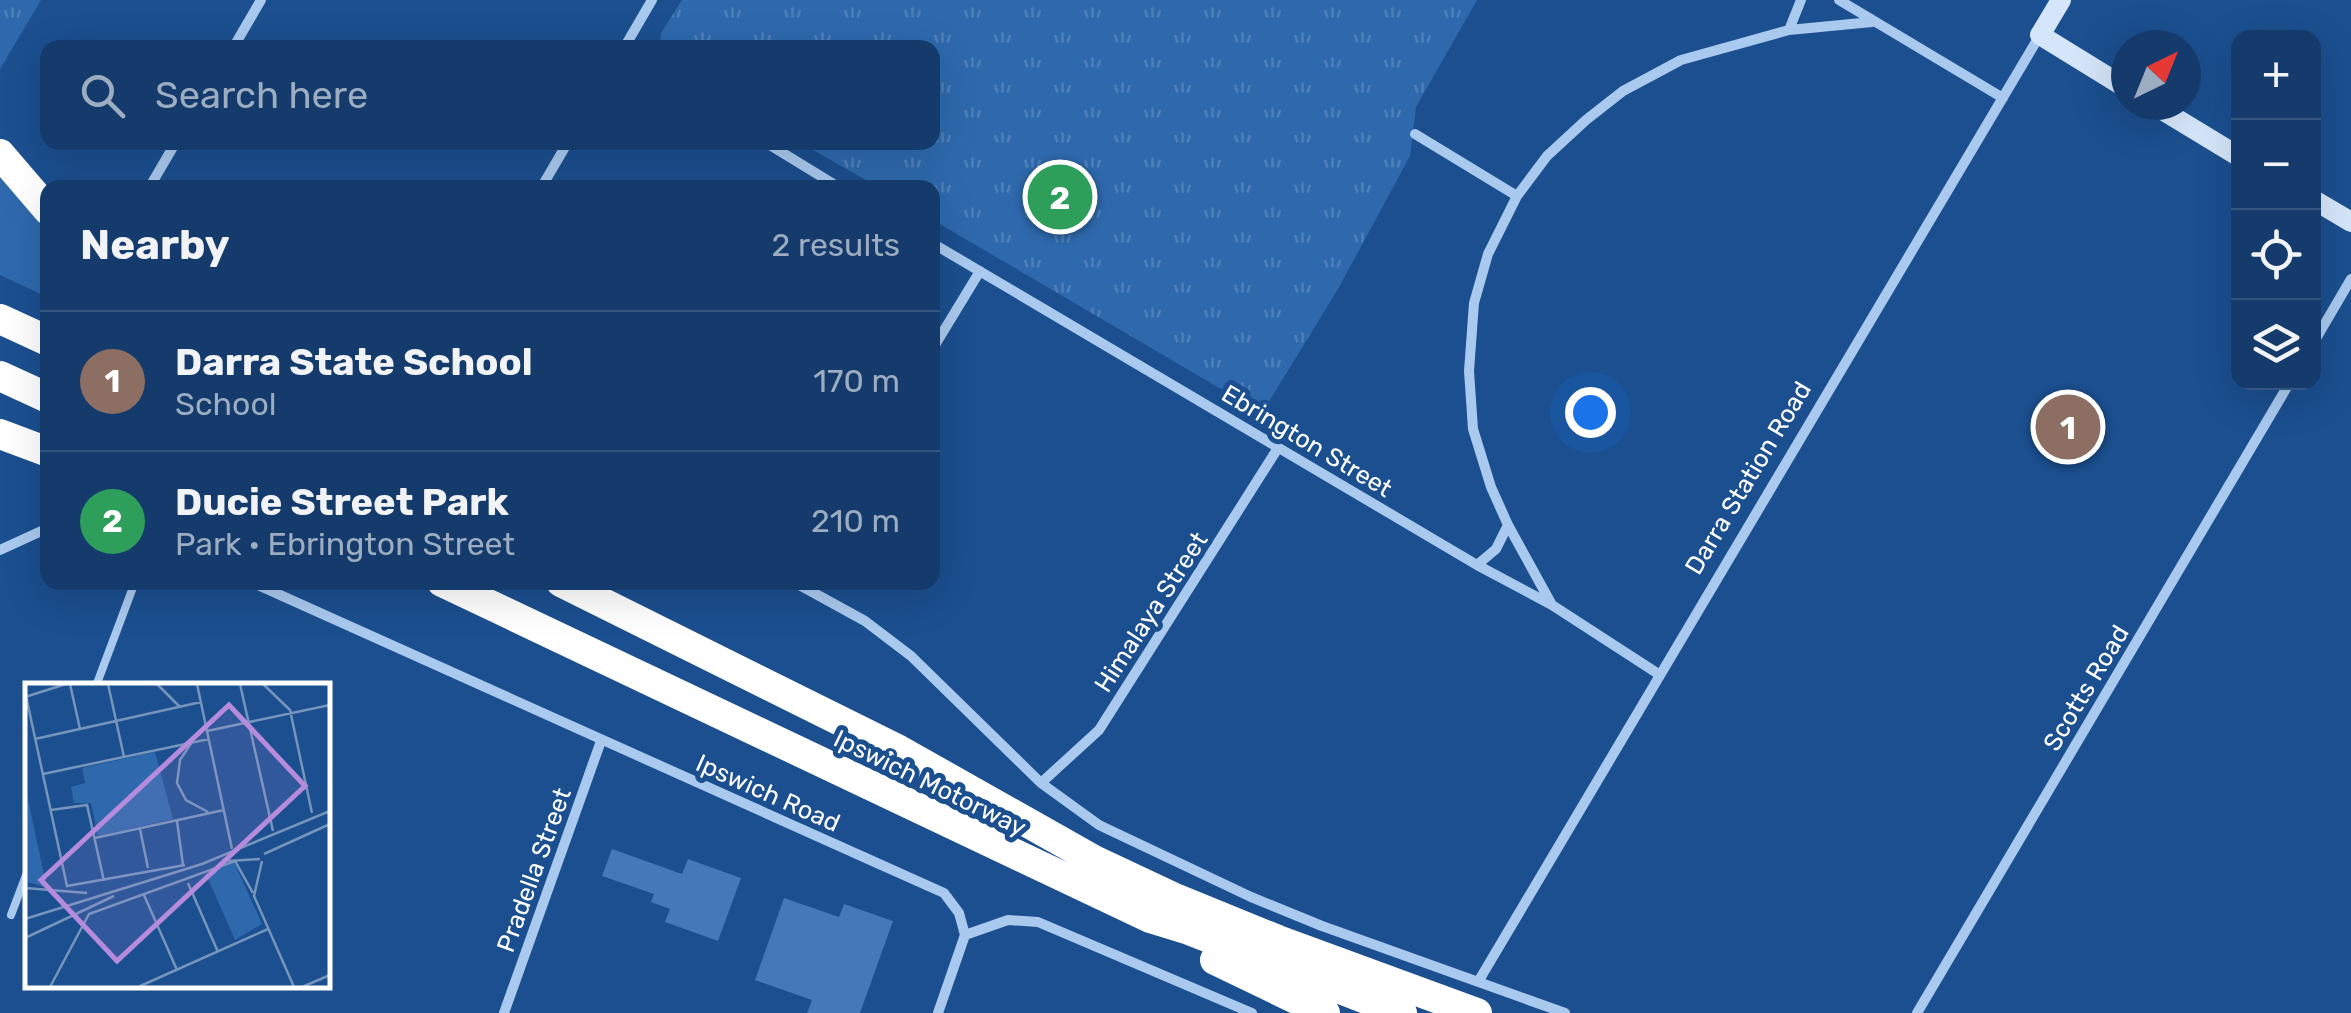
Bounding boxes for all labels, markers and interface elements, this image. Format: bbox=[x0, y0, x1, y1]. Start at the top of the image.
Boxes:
north arrow bbox=[2111, 30, 2201, 120]
map controls bbox=[2231, 30, 2321, 390]
button: + bbox=[2231, 30, 2321, 120]
search box bbox=[40, 40, 940, 150]
icon: search bbox=[75, 68, 130, 123]
text: Search here bbox=[155, 72, 368, 118]
button: − bbox=[2231, 120, 2321, 210]
pin: 2 bbox=[1028, 160, 1092, 234]
button: locate bbox=[2231, 210, 2321, 300]
text: Nearby bbox=[80, 220, 230, 270]
text: 2 results bbox=[771, 226, 900, 264]
button: layers bbox=[2231, 300, 2321, 390]
text: Darra State School bbox=[175, 339, 533, 385]
text: 1 bbox=[105, 362, 120, 400]
text: 170 m bbox=[813, 362, 900, 400]
street label: Darra Station Road bbox=[1679, 376, 1817, 580]
street label: Ebrington Street bbox=[1217, 379, 1398, 503]
text: School bbox=[175, 385, 277, 423]
your location bbox=[1565, 387, 1616, 438]
pin: 1 bbox=[2036, 390, 2100, 464]
text: Ducie Street Park bbox=[175, 479, 509, 525]
text: 2 bbox=[102, 502, 123, 540]
text: 210 m bbox=[811, 502, 900, 540]
text: Park · Ebrington Street bbox=[175, 525, 515, 563]
street label: Himalaya Street bbox=[1088, 526, 1214, 697]
street label: Scotts Road bbox=[2037, 620, 2135, 756]
inset map bbox=[25, 683, 330, 988]
street label: Ipswich Motorway bbox=[829, 724, 1031, 842]
street label: Ipswich Road bbox=[691, 748, 845, 838]
street label: Pradella Street bbox=[491, 784, 577, 956]

